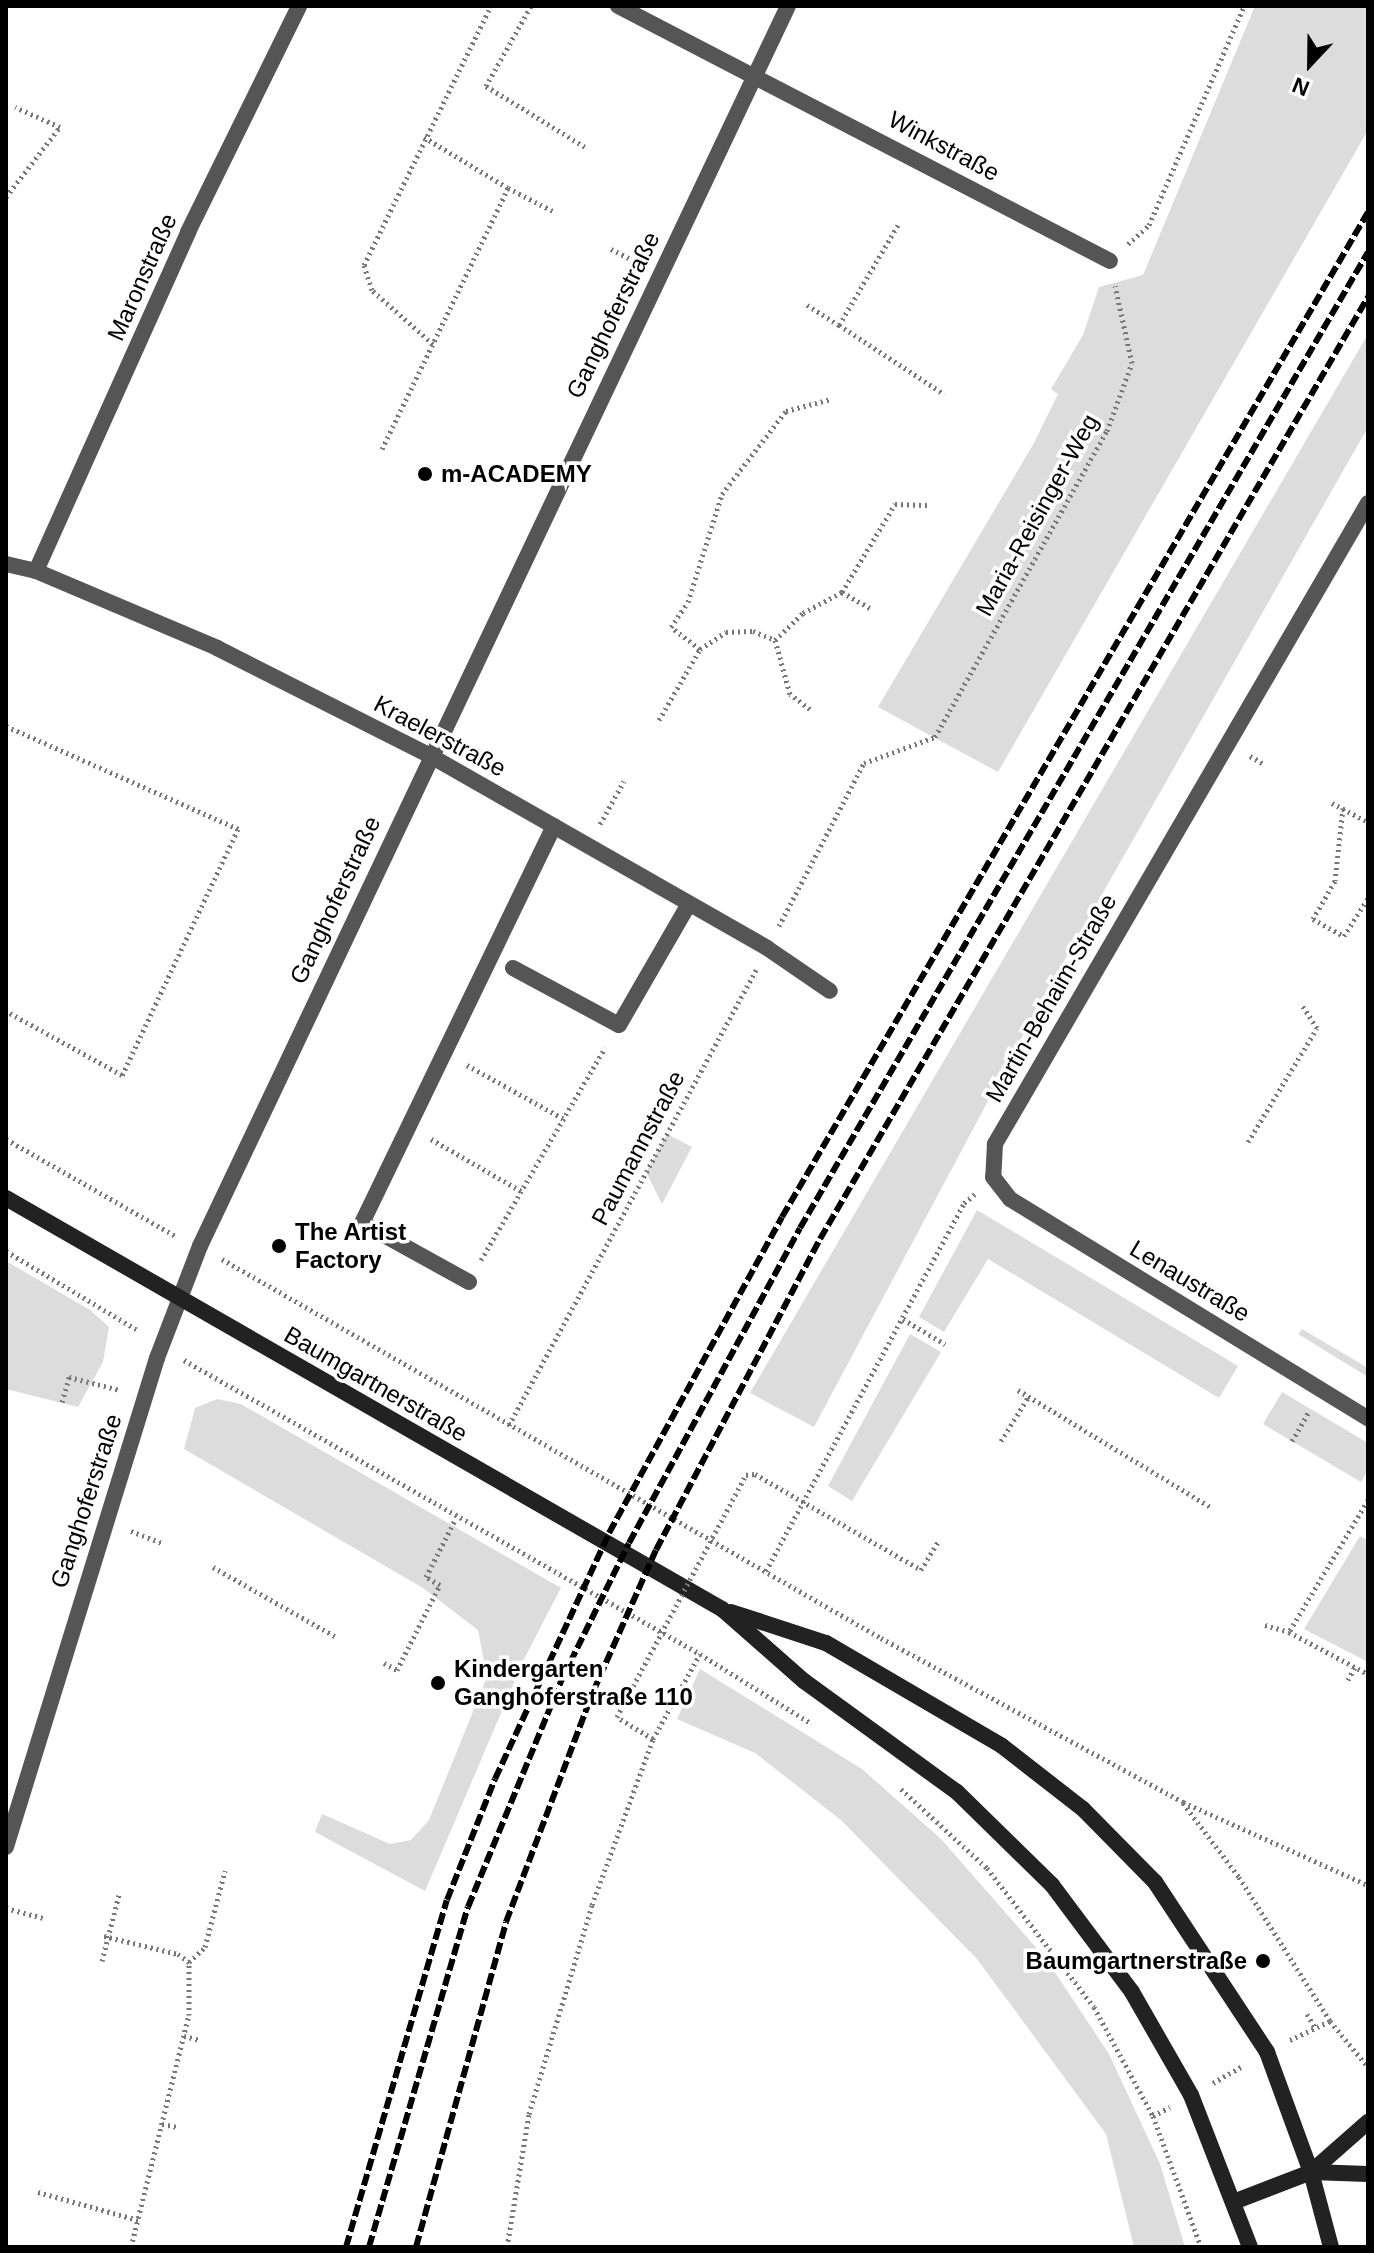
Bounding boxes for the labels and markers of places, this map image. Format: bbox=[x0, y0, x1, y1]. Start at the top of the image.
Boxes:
place label: m-ACADEMY bbox=[441, 460, 592, 488]
marker: m-ACADEMY bbox=[416, 465, 434, 483]
place label: The Artist Factory bbox=[295, 1218, 407, 1274]
marker: The Artist Factory bbox=[270, 1237, 288, 1255]
place label: Kindergarten Ganghoferstraße 110 bbox=[454, 1655, 693, 1711]
marker: Kindergarten Ganghoferstraße 110 bbox=[429, 1674, 447, 1692]
place label: Baumgartnerstraße bbox=[1026, 1947, 1247, 1975]
marker: Baumgartnerstraße bbox=[1254, 1952, 1272, 1970]

